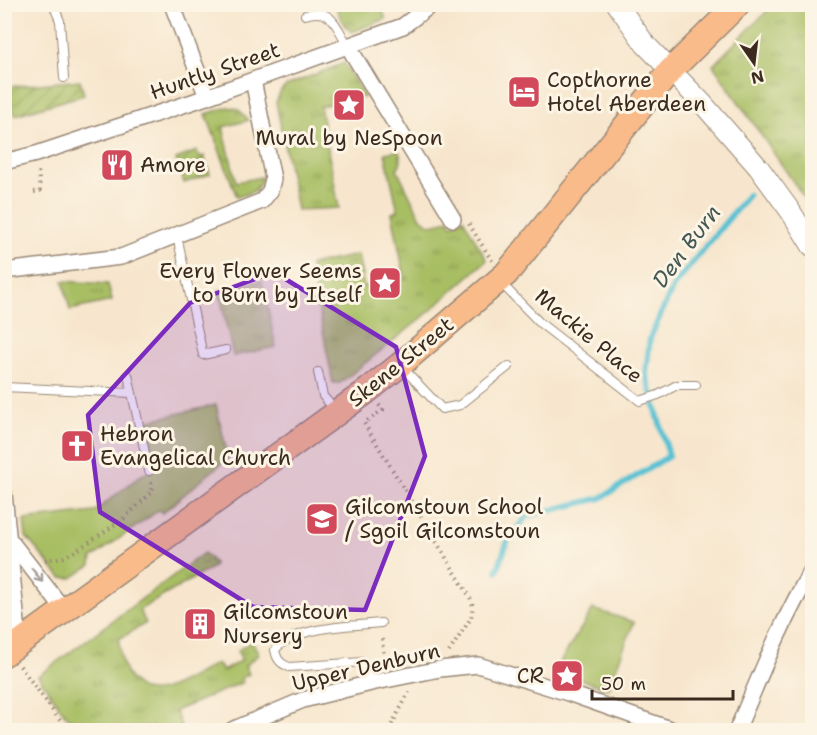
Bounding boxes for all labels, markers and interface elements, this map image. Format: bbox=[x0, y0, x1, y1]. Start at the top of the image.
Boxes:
north arrow bbox=[724, 33, 784, 93]
street label: Huntly Street bbox=[146, 36, 284, 106]
text: N bbox=[749, 65, 766, 89]
place label: Copthorne Hotel Aberdeen bbox=[547, 66, 706, 118]
hotel icon: Copthorne Hotel Aberdeen bbox=[506, 74, 542, 110]
place icon: Mural by NeSpoon bbox=[331, 87, 367, 123]
place label: Mural by NeSpoon bbox=[255, 124, 443, 152]
restaurant icon: Amore bbox=[99, 147, 135, 183]
place label: Amore bbox=[140, 151, 206, 179]
water label: Den Burn bbox=[646, 199, 727, 294]
place label: Every Flower Seems to Burn by Itself bbox=[159, 257, 362, 309]
place icon: Every Flower Seems to Burn by Itself bbox=[367, 265, 403, 301]
street label: Mackie Place bbox=[529, 283, 649, 389]
street label: Skene Street bbox=[342, 311, 460, 413]
place label: Hebron Evangelical Church bbox=[100, 420, 291, 472]
church icon: Hebron Evangelical Church bbox=[59, 428, 95, 464]
place label: Gilcomstoun School / Sgoil Gilcomstoun bbox=[345, 493, 544, 545]
school or university icon: Gilcomstoun School / Sgoil Gilcomstoun bbox=[304, 501, 340, 537]
one-way arrow bbox=[30, 566, 43, 582]
place label: Gilcomstoun Nursery bbox=[223, 598, 348, 650]
building icon: Gilcomstoun Nursery bbox=[182, 606, 218, 642]
street label: Upper Denburn bbox=[289, 636, 443, 698]
place icon: CR bbox=[549, 658, 585, 694]
place label: CR bbox=[517, 662, 544, 690]
scale bar bbox=[592, 663, 733, 701]
text: 50 m bbox=[601, 672, 646, 696]

